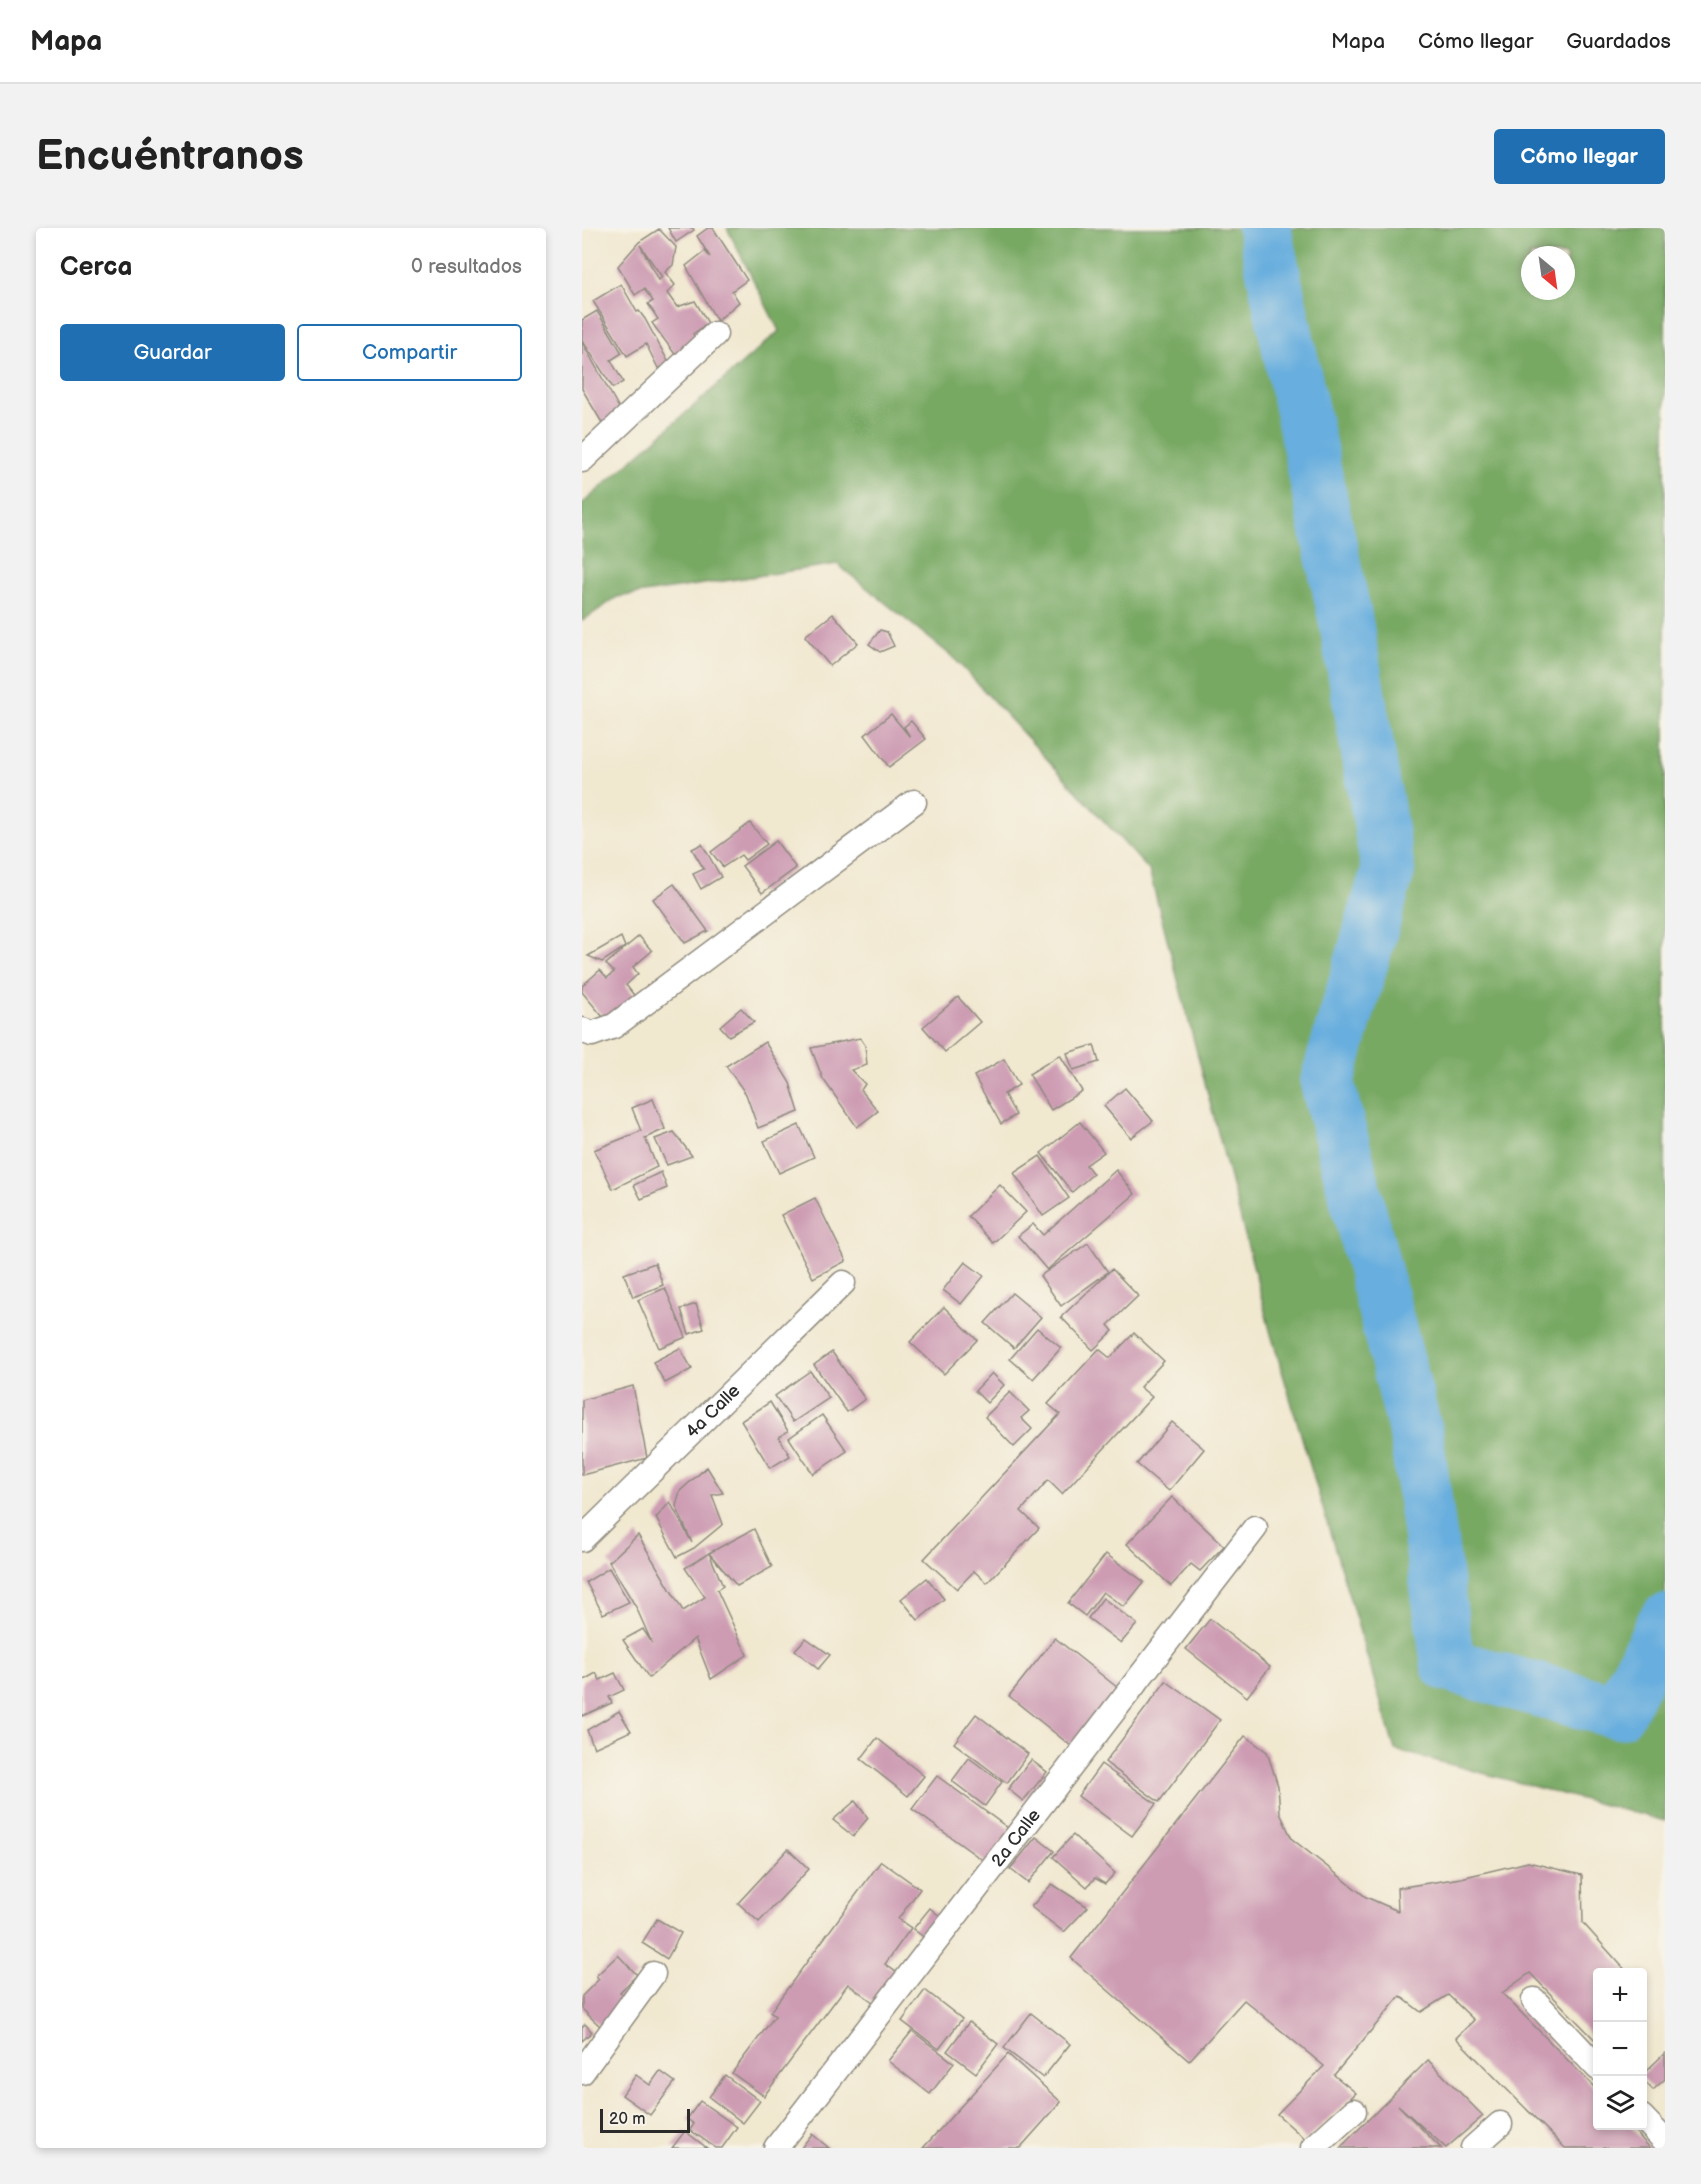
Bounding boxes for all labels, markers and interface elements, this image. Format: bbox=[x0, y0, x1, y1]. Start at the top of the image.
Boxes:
text: Mapa bbox=[30, 25, 102, 58]
text: Mapa bbox=[1331, 29, 1385, 54]
text: Cómo llegar bbox=[1418, 29, 1533, 54]
text: Guardados bbox=[1566, 29, 1671, 54]
button: Cómo llegar bbox=[1494, 129, 1665, 184]
text: Encuéntranos bbox=[36, 131, 304, 182]
north arrow bbox=[1521, 246, 1575, 300]
text: Cerca bbox=[60, 252, 132, 283]
text: 0 resultados bbox=[411, 255, 522, 279]
button: Guardar bbox=[60, 324, 285, 381]
button: Compartir bbox=[297, 324, 522, 381]
street label: 4a Calle bbox=[681, 1380, 745, 1442]
street label: 2a Calle bbox=[987, 1805, 1045, 1871]
map controls bbox=[1593, 1968, 1647, 2130]
button: + bbox=[1593, 1968, 1647, 2022]
button: − bbox=[1593, 2022, 1647, 2076]
button: layers bbox=[1593, 2076, 1647, 2130]
scale bar bbox=[600, 2106, 690, 2134]
text: 20 m bbox=[609, 2110, 645, 2129]

